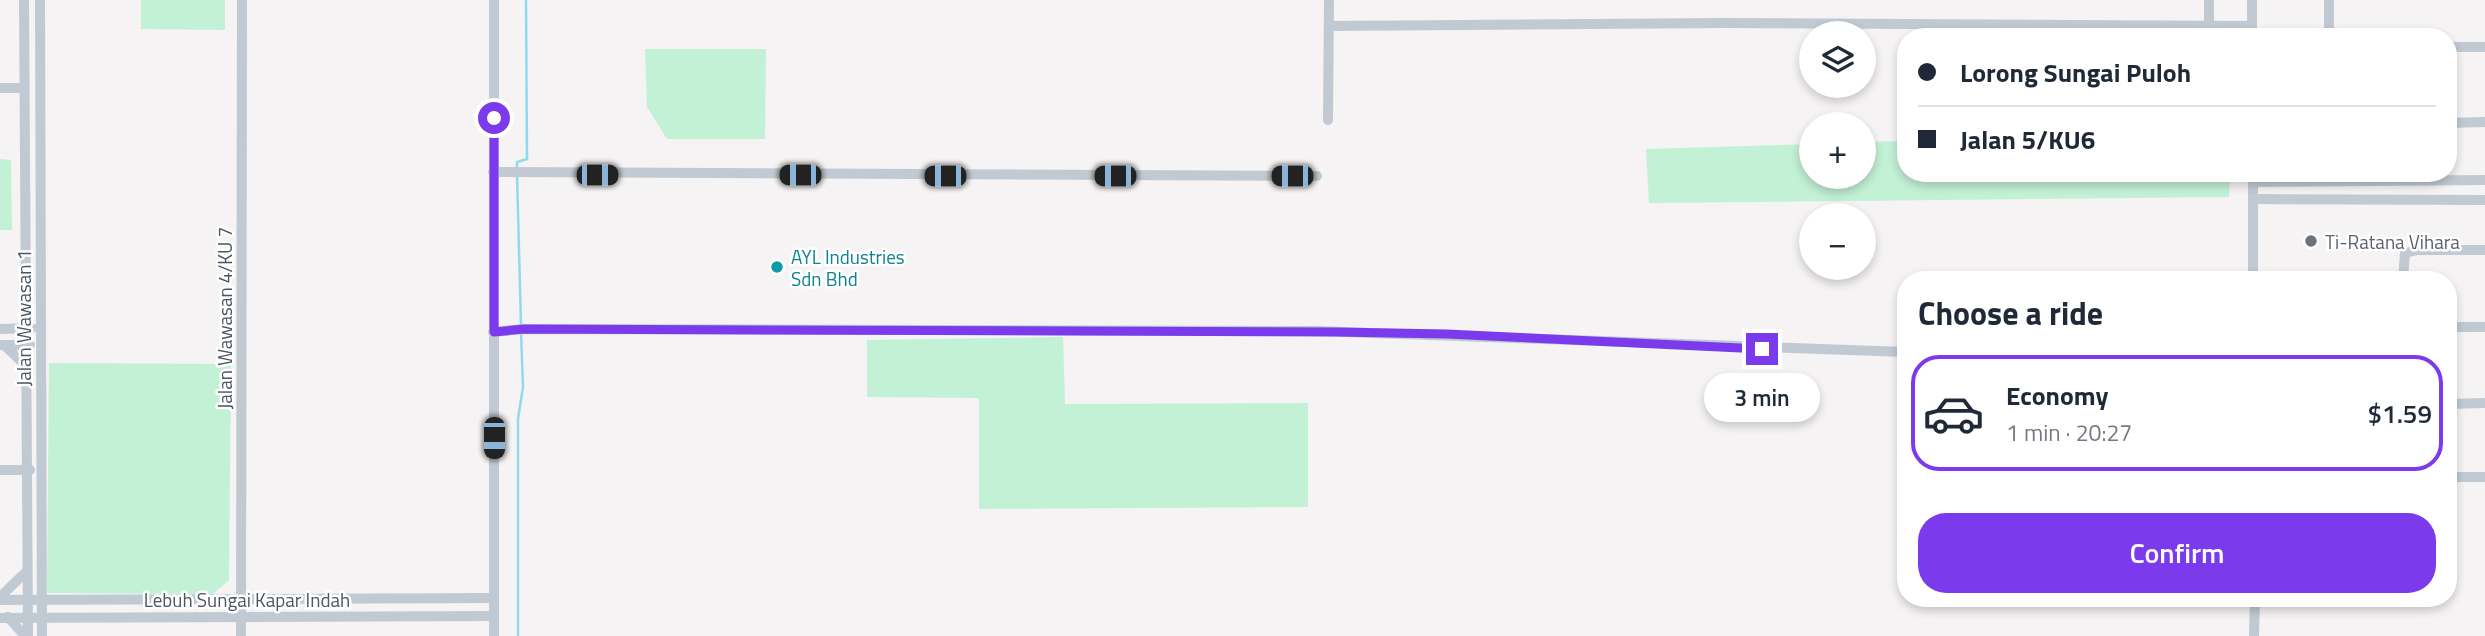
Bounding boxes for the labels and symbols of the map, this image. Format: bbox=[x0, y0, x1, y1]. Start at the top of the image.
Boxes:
route start bbox=[478, 102, 510, 134]
car bbox=[577, 165, 619, 186]
car bbox=[780, 165, 822, 186]
car bbox=[925, 166, 967, 187]
car bbox=[1095, 166, 1137, 187]
car bbox=[1272, 166, 1314, 187]
street label: Jalan Wawasan 4/KU 7 bbox=[210, 227, 239, 409]
place label: Ti-Ratana Vihara bbox=[2325, 227, 2460, 256]
marker: Ti-Ratana Vihara bbox=[2303, 233, 2319, 249]
place label: AYL Industries Sdn Bhd bbox=[791, 242, 905, 293]
street label: Jalan Wawasan 1 bbox=[9, 250, 38, 386]
marker: AYL Industries Sdn Bhd bbox=[769, 259, 785, 275]
route end bbox=[1746, 333, 1778, 365]
callout: 3 min bbox=[1704, 374, 1820, 422]
car bbox=[484, 417, 505, 459]
street label: Lebuh Sungai Kapar Indah bbox=[144, 585, 350, 614]

